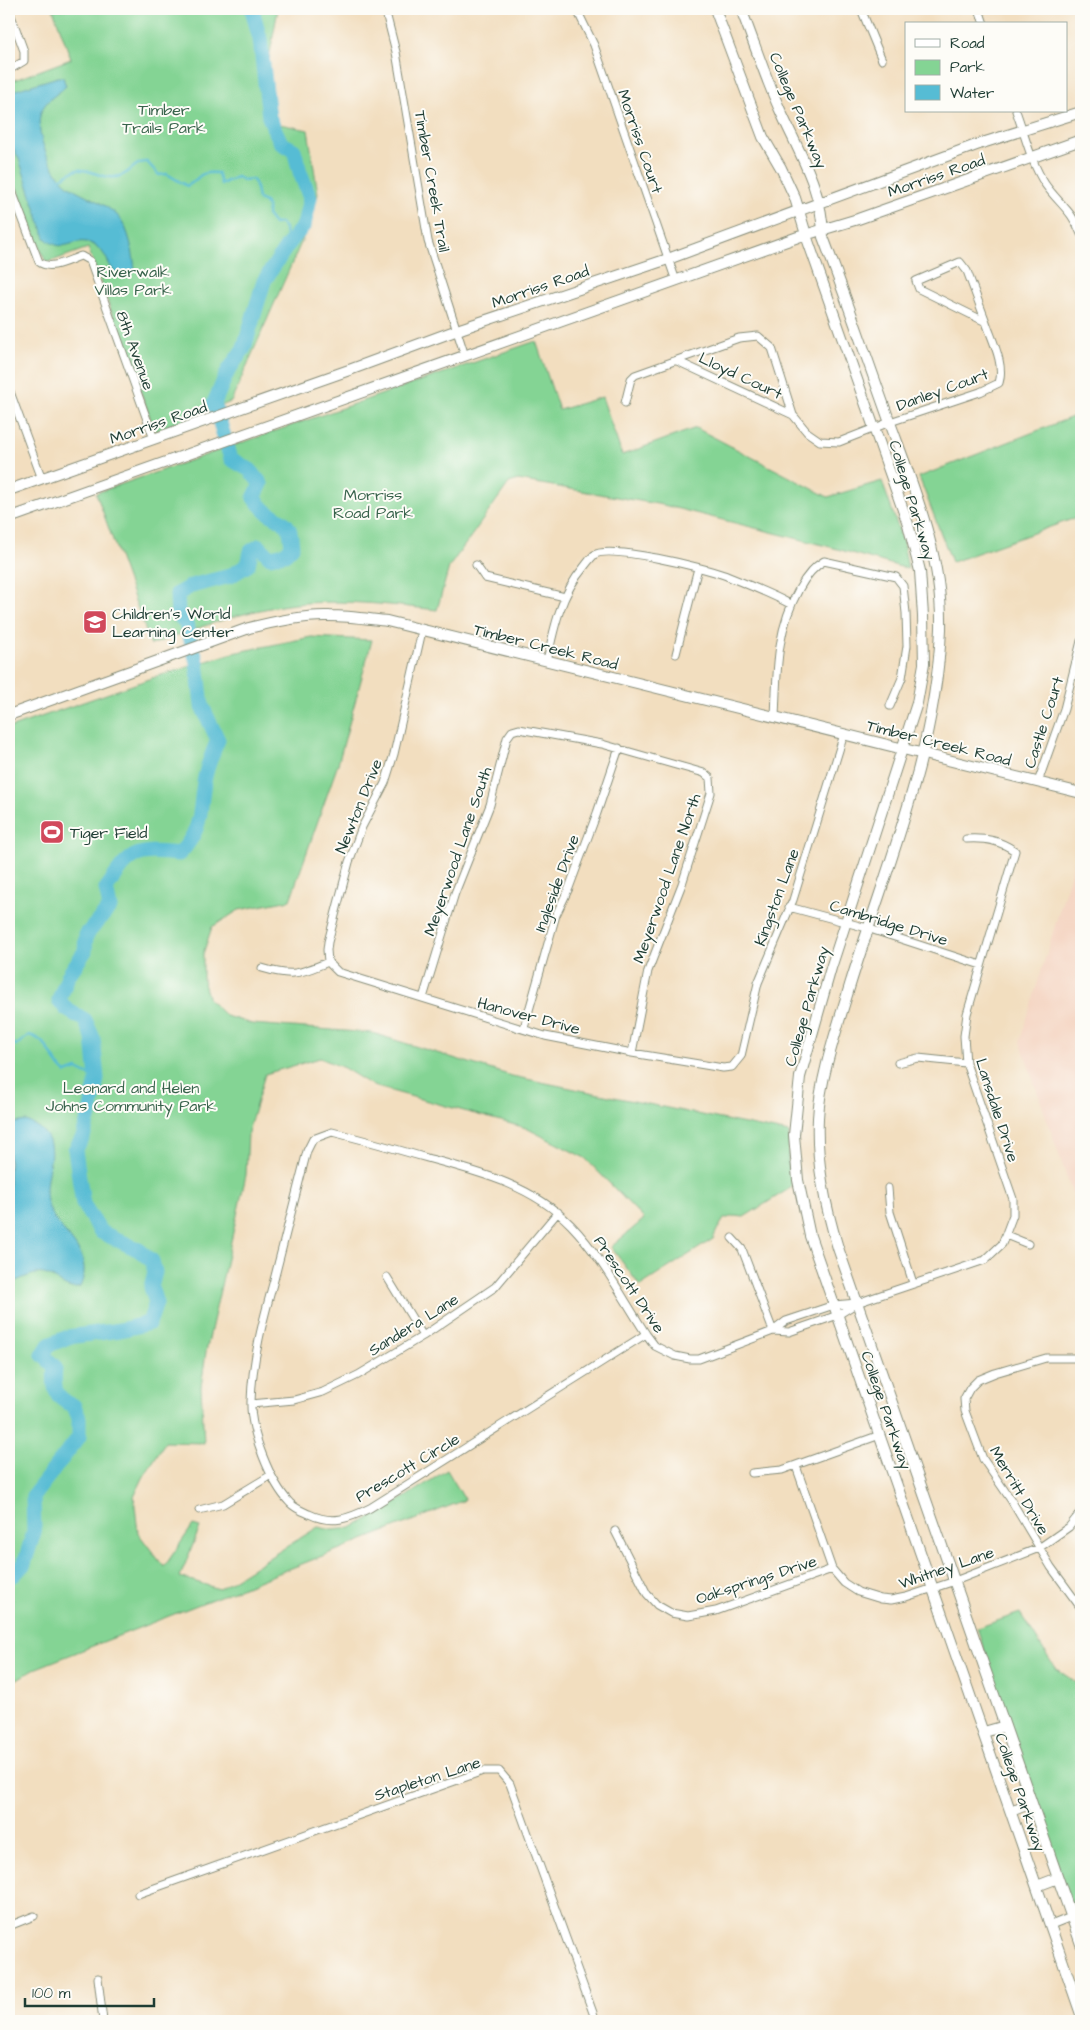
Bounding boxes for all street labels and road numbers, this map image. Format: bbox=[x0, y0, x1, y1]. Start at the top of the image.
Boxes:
street label: College Parkway bbox=[763, 49, 833, 172]
street label: Morriss Court bbox=[612, 86, 668, 197]
street label: Timber Creek Trail bbox=[409, 109, 455, 254]
street label: Morriss Road bbox=[885, 149, 988, 203]
street label: Morriss Road bbox=[489, 260, 592, 314]
street label: 8th Avenue bbox=[111, 308, 160, 393]
street label: Lloyd Court bbox=[695, 347, 786, 406]
street label: Danley Court bbox=[893, 363, 992, 418]
street label: Morriss Road bbox=[107, 396, 210, 450]
street label: College Parkway bbox=[882, 438, 941, 563]
street label: Timber Creek Road bbox=[471, 618, 620, 676]
street label: Castle Court bbox=[1019, 673, 1069, 771]
street label: Timber Creek Road bbox=[864, 714, 1013, 772]
street label: Newton Drive bbox=[330, 756, 388, 857]
street label: Meyerwood Lane South bbox=[419, 764, 498, 939]
street label: Meyerwood Lane North bbox=[628, 790, 707, 966]
street label: Ingleside Drive bbox=[529, 831, 586, 935]
street label: Kingston Lane bbox=[749, 845, 806, 949]
street label: Cambridge Drive bbox=[827, 895, 951, 952]
street label: College Parkway bbox=[779, 943, 836, 1069]
street label: Hanover Drive bbox=[475, 992, 583, 1040]
street label: Lansdale Drive bbox=[970, 1056, 1024, 1165]
street label: Prescott Drive bbox=[589, 1232, 670, 1338]
street label: Sandera Lane bbox=[364, 1288, 463, 1361]
street label: College Parkway bbox=[854, 1348, 917, 1473]
street label: Prescott Circle bbox=[351, 1428, 464, 1508]
street label: Merritt Drive bbox=[984, 1442, 1054, 1539]
street label: Whitney Lane bbox=[896, 1541, 998, 1596]
street label: Oaksprings Drive bbox=[693, 1550, 820, 1611]
street label: College Parkway bbox=[988, 1730, 1051, 1855]
street label: Stapleton Lane bbox=[371, 1751, 484, 1807]

